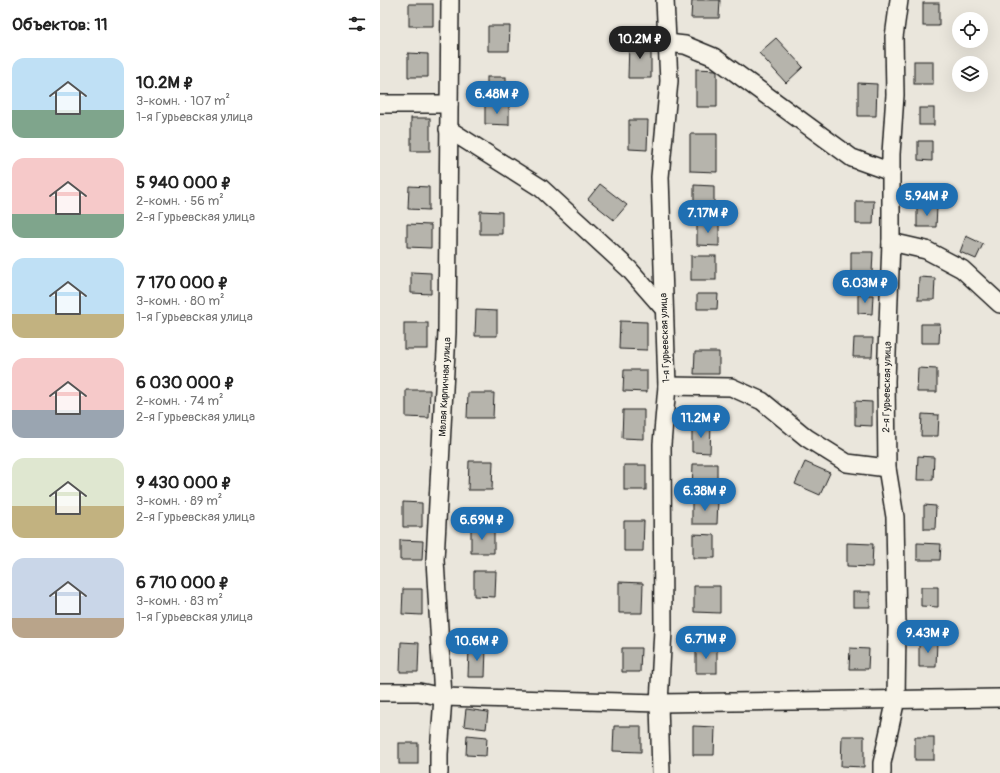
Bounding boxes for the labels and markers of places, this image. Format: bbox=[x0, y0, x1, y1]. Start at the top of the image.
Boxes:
pin: 10.2M ₽ bbox=[603, 26, 677, 60]
pin: 6.48M ₽ bbox=[460, 81, 534, 115]
pin: 5.94M ₽ bbox=[890, 183, 964, 217]
pin: 7.17M ₽ bbox=[671, 200, 745, 234]
pin: 6.03M ₽ bbox=[828, 270, 902, 304]
pin: 11.2M ₽ bbox=[664, 405, 738, 439]
pin: 6.38M ₽ bbox=[668, 478, 742, 512]
pin: 6.69M ₽ bbox=[445, 507, 519, 541]
pin: 9.43M ₽ bbox=[891, 620, 965, 654]
pin: 6.71M ₽ bbox=[669, 626, 743, 660]
pin: 10.6M ₽ bbox=[440, 628, 514, 662]

